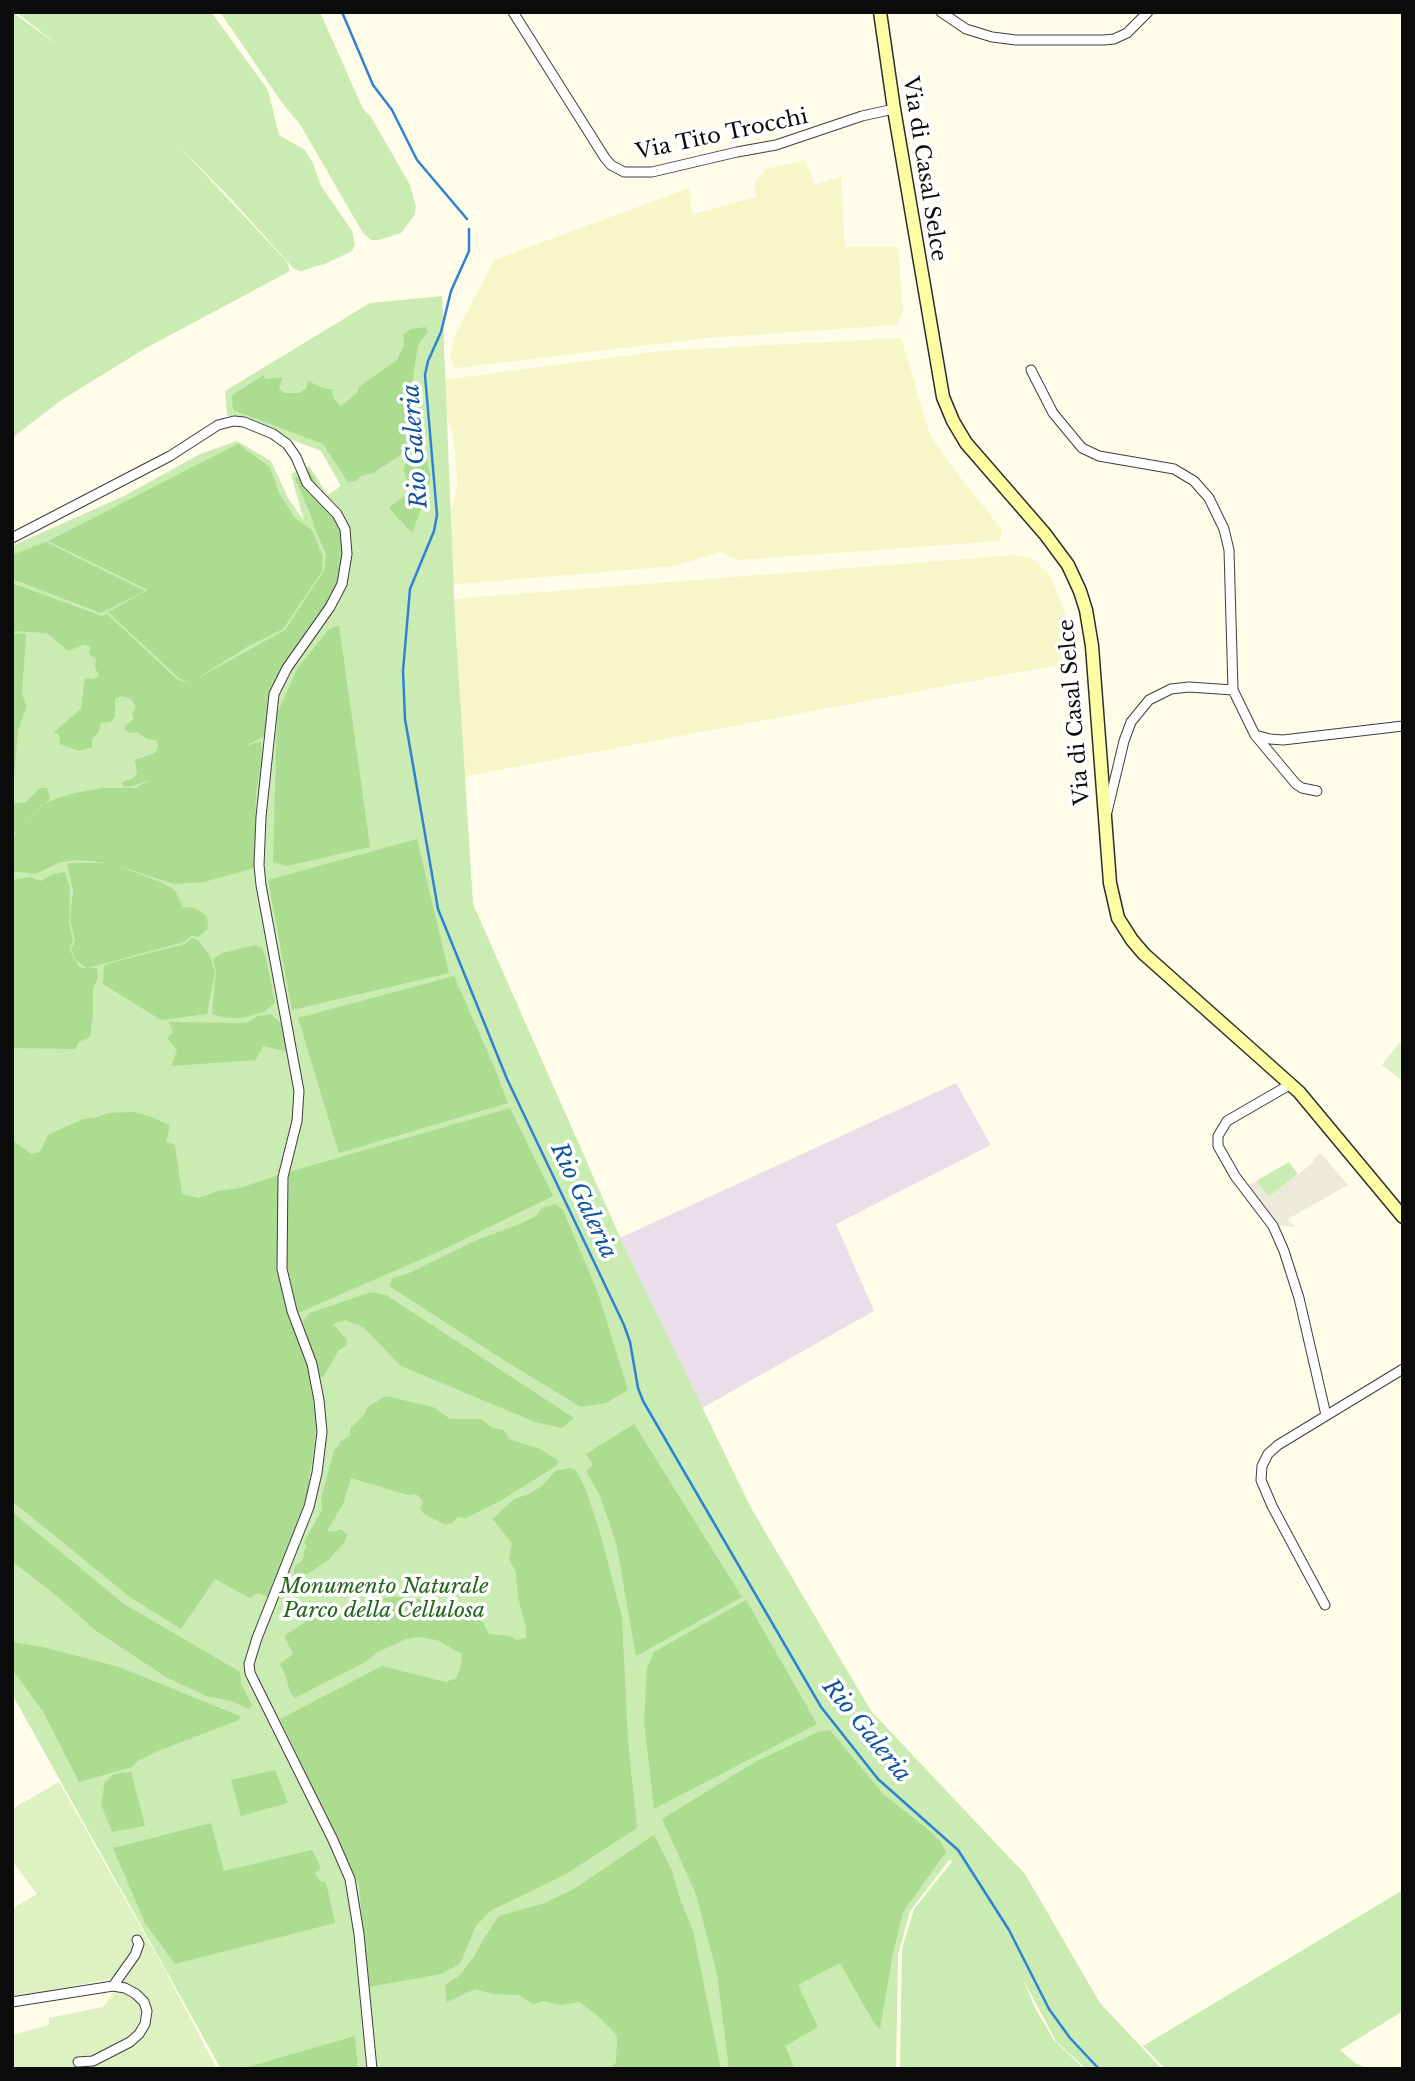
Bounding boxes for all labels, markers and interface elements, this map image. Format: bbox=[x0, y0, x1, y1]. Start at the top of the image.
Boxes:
street label: Via di Casal Selce bbox=[897, 75, 951, 263]
street label: Via Tito Trocchi bbox=[634, 104, 810, 166]
water label: Rio Galeria bbox=[398, 383, 434, 509]
street label: Via di Casal Selce bbox=[1054, 618, 1096, 806]
water label: Rio Galeria bbox=[544, 1139, 622, 1263]
park label: Monumento Naturale Parco della Cellulosa bbox=[280, 1574, 488, 1624]
water label: Rio Galeria bbox=[816, 1674, 916, 1788]

